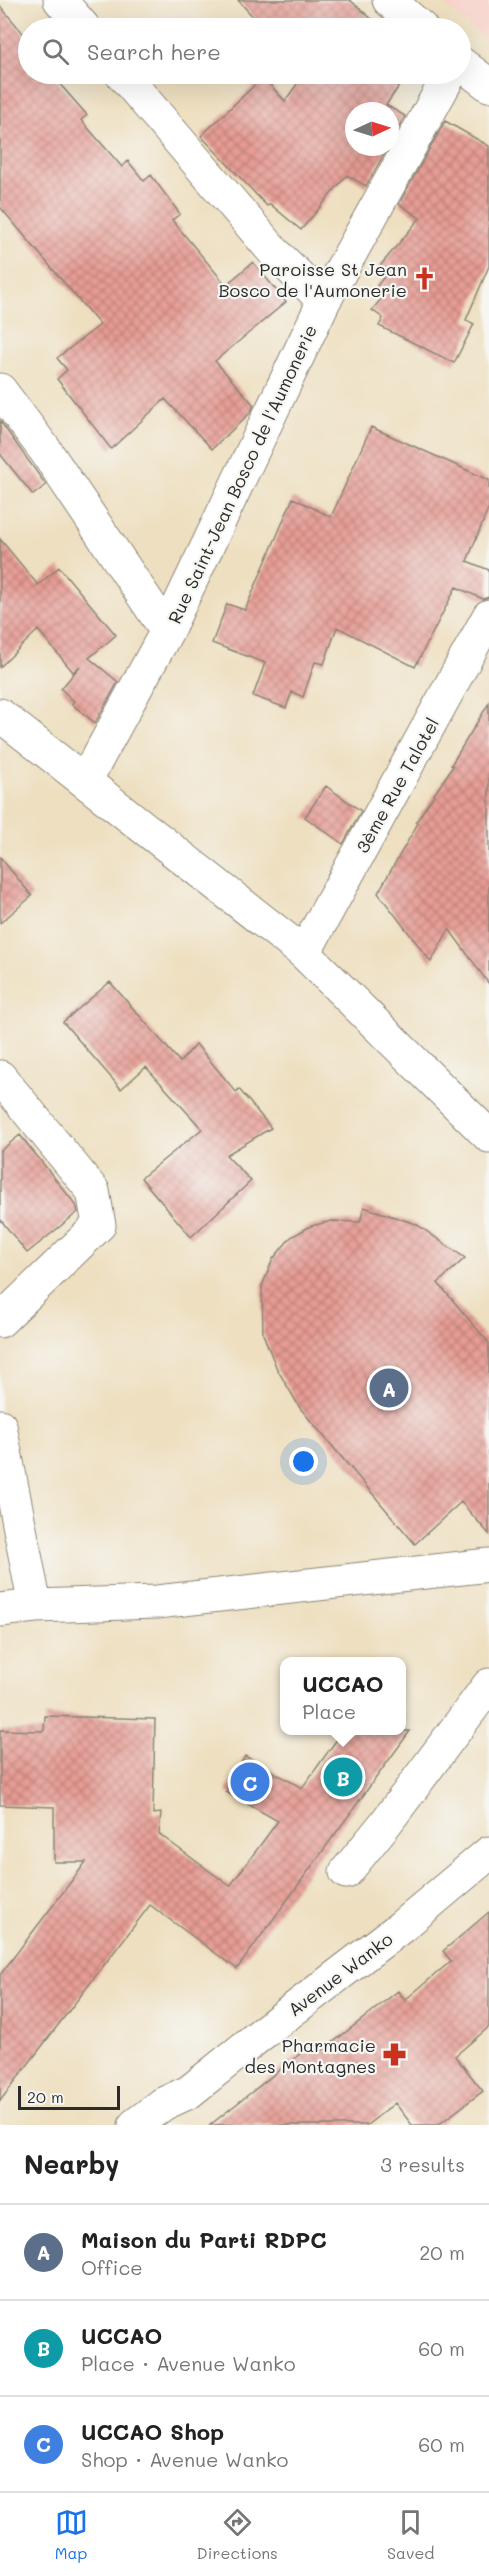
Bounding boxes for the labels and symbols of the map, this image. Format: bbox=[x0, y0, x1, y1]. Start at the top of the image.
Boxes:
north arrow bbox=[345, 102, 399, 156]
place label: Paroisse St Jean Bosco de l'Aumonerie bbox=[218, 257, 407, 302]
church icon: Paroisse St Jean Bosco de l'Aumonerie bbox=[412, 266, 438, 292]
street label: Rue Saint-Jean Bosco de l'Aumonerie bbox=[162, 321, 322, 627]
street label: 3ème Rue Talotel bbox=[350, 713, 444, 857]
pin: A bbox=[370, 1366, 408, 1410]
your location bbox=[289, 1447, 318, 1476]
pin: B bbox=[324, 1754, 362, 1800]
pin: C bbox=[230, 1760, 270, 1804]
street label: Avenue Wanko bbox=[283, 1927, 397, 2021]
place label: Pharmacie des Montagnes bbox=[245, 2033, 376, 2078]
pharmacy icon: Pharmacie des Montagnes bbox=[381, 2042, 407, 2068]
scale bar bbox=[18, 2083, 120, 2110]

